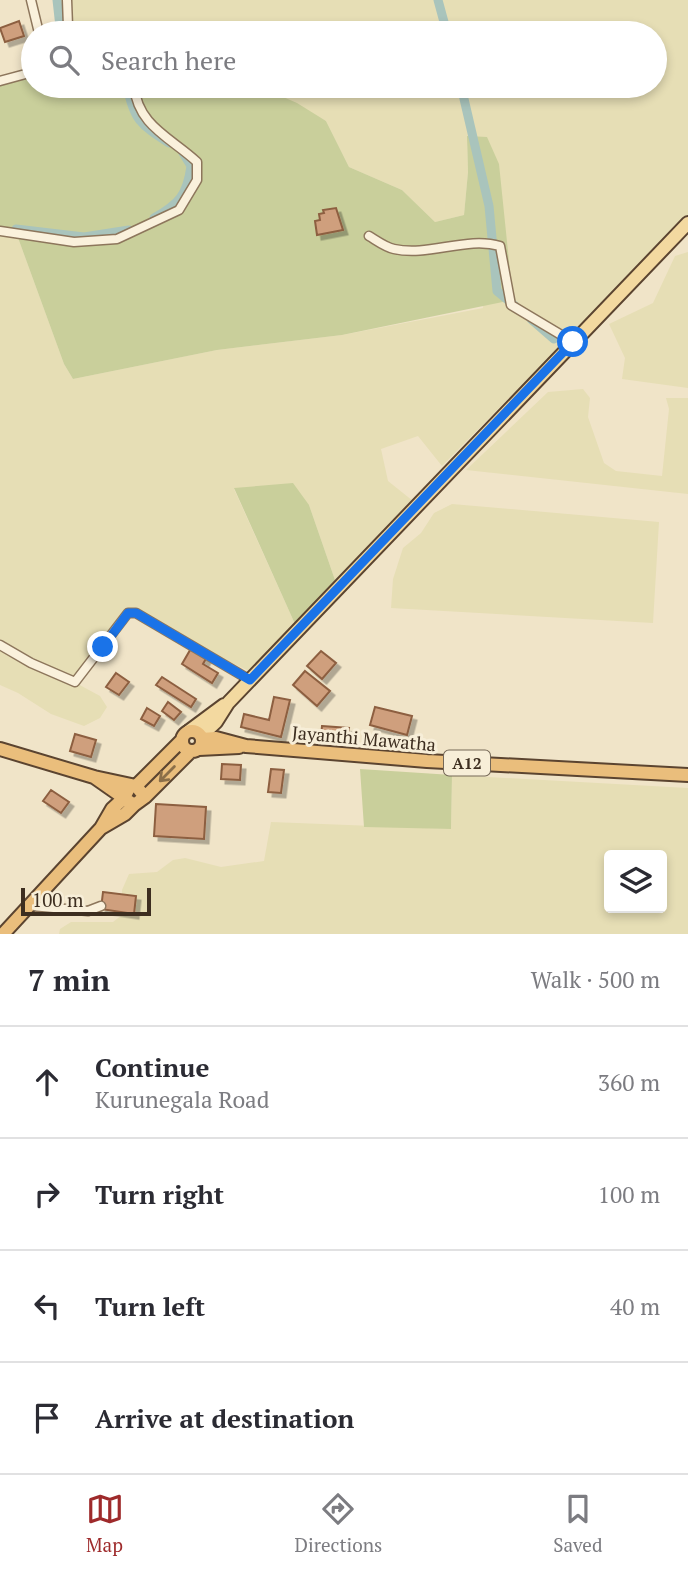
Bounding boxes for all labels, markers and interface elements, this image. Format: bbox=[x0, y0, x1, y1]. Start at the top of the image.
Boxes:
search box bbox=[21, 21, 667, 98]
icon: search bbox=[45, 41, 83, 79]
text: Search here bbox=[101, 43, 236, 77]
route start bbox=[557, 326, 588, 357]
route end bbox=[87, 631, 118, 662]
street label: Jayanthi Mawatha bbox=[291, 720, 437, 756]
road number: A12 bbox=[444, 750, 490, 776]
one-way arrow bbox=[159, 765, 176, 782]
map controls bbox=[604, 850, 667, 913]
button: layers bbox=[604, 850, 667, 913]
scale bar bbox=[21, 885, 150, 917]
text: 100 m bbox=[32, 887, 83, 912]
text: 7 min bbox=[28, 960, 110, 1000]
text: Walk · 500 m bbox=[531, 964, 660, 995]
text: Continue bbox=[95, 1050, 209, 1084]
icon: ahead bbox=[28, 1063, 66, 1101]
text: 360 m bbox=[598, 1067, 660, 1098]
text: Kurunegala Road bbox=[95, 1084, 269, 1115]
icon: right bbox=[28, 1175, 66, 1213]
text: Turn right bbox=[95, 1177, 224, 1211]
text: 100 m bbox=[598, 1179, 660, 1210]
icon: left bbox=[28, 1287, 66, 1325]
text: Turn left bbox=[95, 1289, 205, 1323]
text: 40 m bbox=[610, 1291, 660, 1322]
icon: arrive bbox=[28, 1399, 66, 1437]
text: Arrive at destination bbox=[95, 1401, 354, 1435]
tab: Map bbox=[86, 1490, 124, 1557]
tab: Directions bbox=[295, 1490, 382, 1557]
tab: Saved bbox=[553, 1490, 602, 1557]

